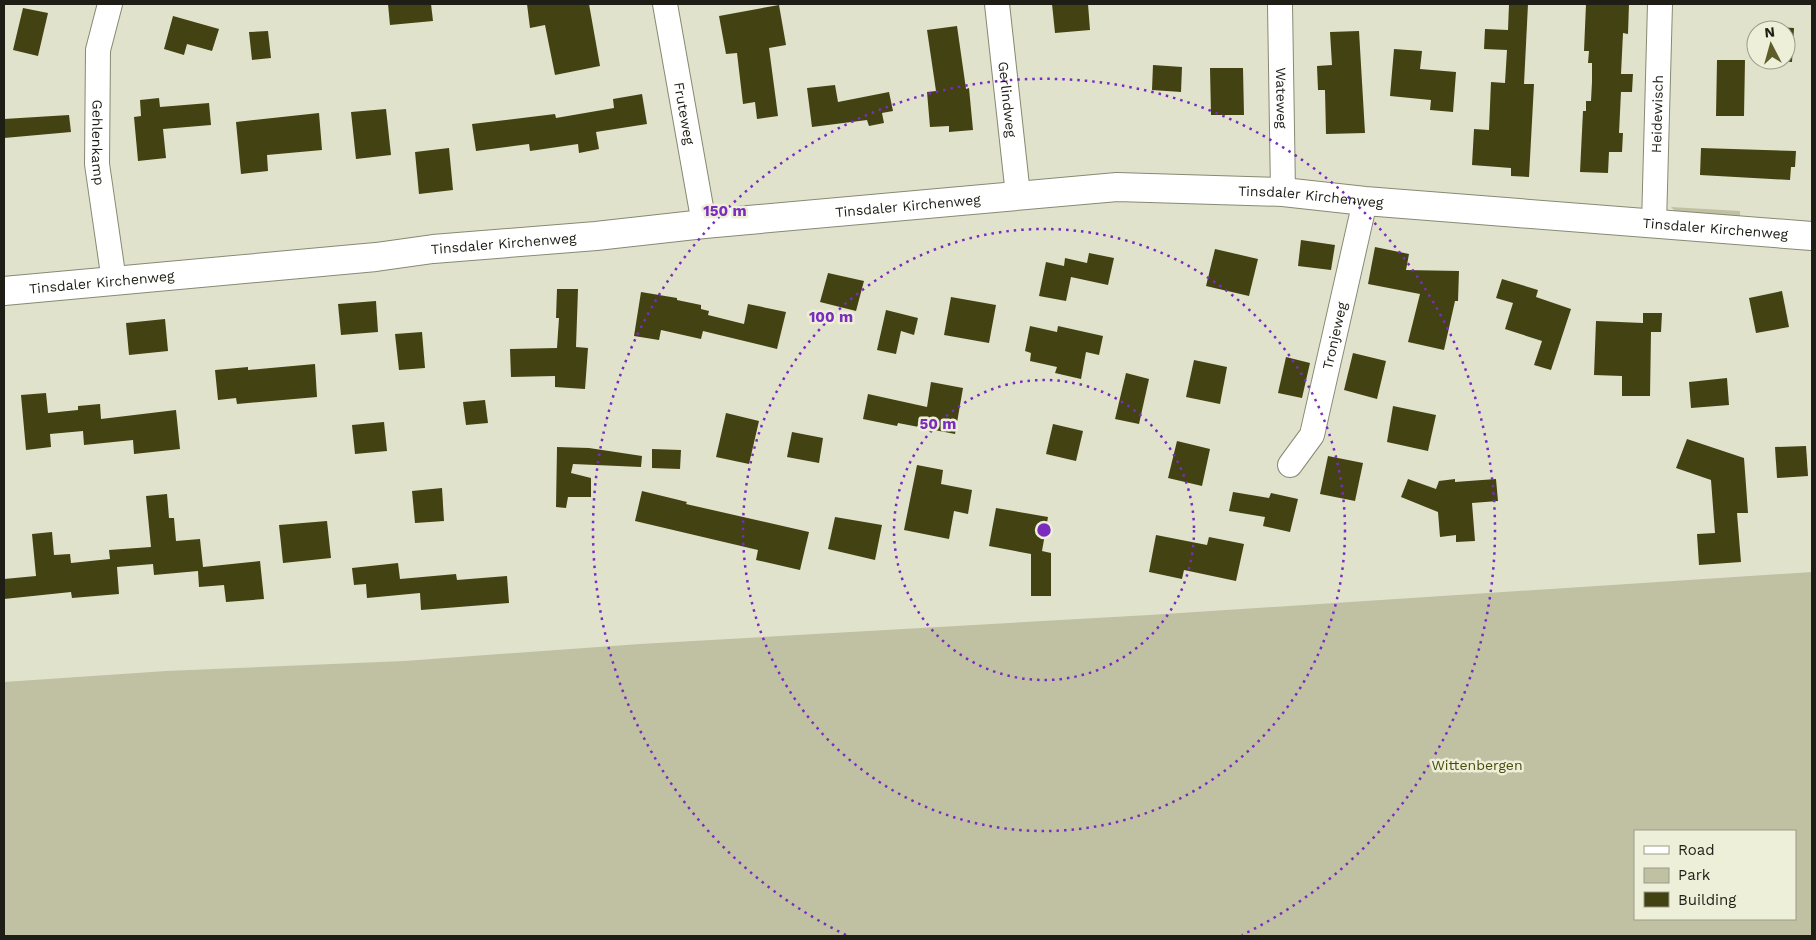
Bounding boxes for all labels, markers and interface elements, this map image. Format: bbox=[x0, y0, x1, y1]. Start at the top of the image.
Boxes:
north arrow bbox=[1746, 20, 1796, 70]
text: N bbox=[1764, 24, 1776, 41]
street label: Gerlindweg bbox=[995, 61, 1020, 139]
street label: Wateweg bbox=[1273, 67, 1290, 129]
street label: Heidewisch bbox=[1648, 75, 1666, 153]
street label: Fruteweg bbox=[671, 81, 698, 146]
street label: Gehlenkamp bbox=[89, 99, 108, 186]
street label: Tinsdaler Kirchenweg bbox=[1238, 183, 1385, 210]
street label: Tinsdaler Kirchenweg bbox=[835, 191, 982, 220]
text: 150 m bbox=[703, 202, 747, 220]
street label: Tinsdaler Kirchenweg bbox=[1642, 215, 1789, 242]
street label: Tinsdaler Kirchenweg bbox=[430, 230, 578, 257]
street label: Tinsdaler Kirchenweg bbox=[28, 267, 176, 297]
street label: Tronjeweg bbox=[1319, 300, 1350, 371]
text: 100 m bbox=[809, 308, 853, 326]
text: 50 m bbox=[920, 415, 956, 433]
centre of rings bbox=[1035, 521, 1053, 539]
park label: Wittenbergen bbox=[1431, 757, 1523, 773]
legend bbox=[1634, 830, 1796, 920]
text: Road bbox=[1678, 841, 1715, 859]
text: Park bbox=[1678, 866, 1711, 884]
text: Building bbox=[1678, 891, 1736, 909]

